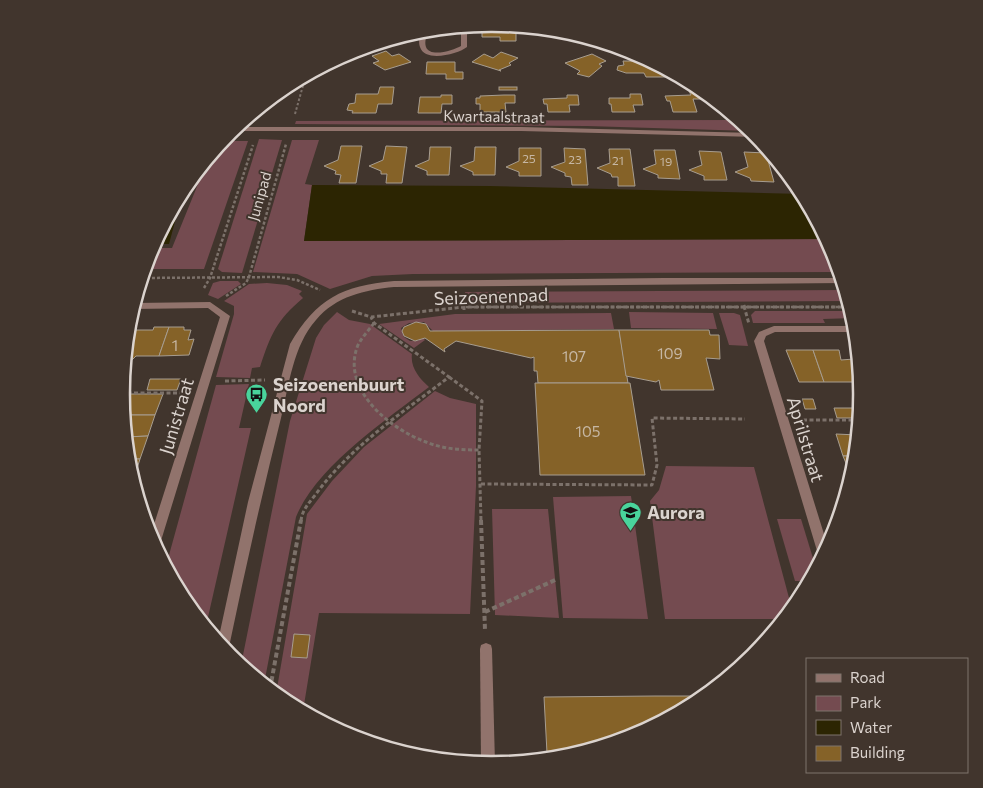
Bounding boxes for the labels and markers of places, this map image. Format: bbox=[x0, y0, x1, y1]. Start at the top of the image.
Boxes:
place label: Seizoenenbuurt Noord bbox=[273, 373, 405, 416]
bus stop icon: Seizoenenbuurt Noord bbox=[245, 382, 269, 413]
school or university icon: Aurora bbox=[619, 500, 643, 531]
place label: Aurora bbox=[647, 501, 705, 523]

